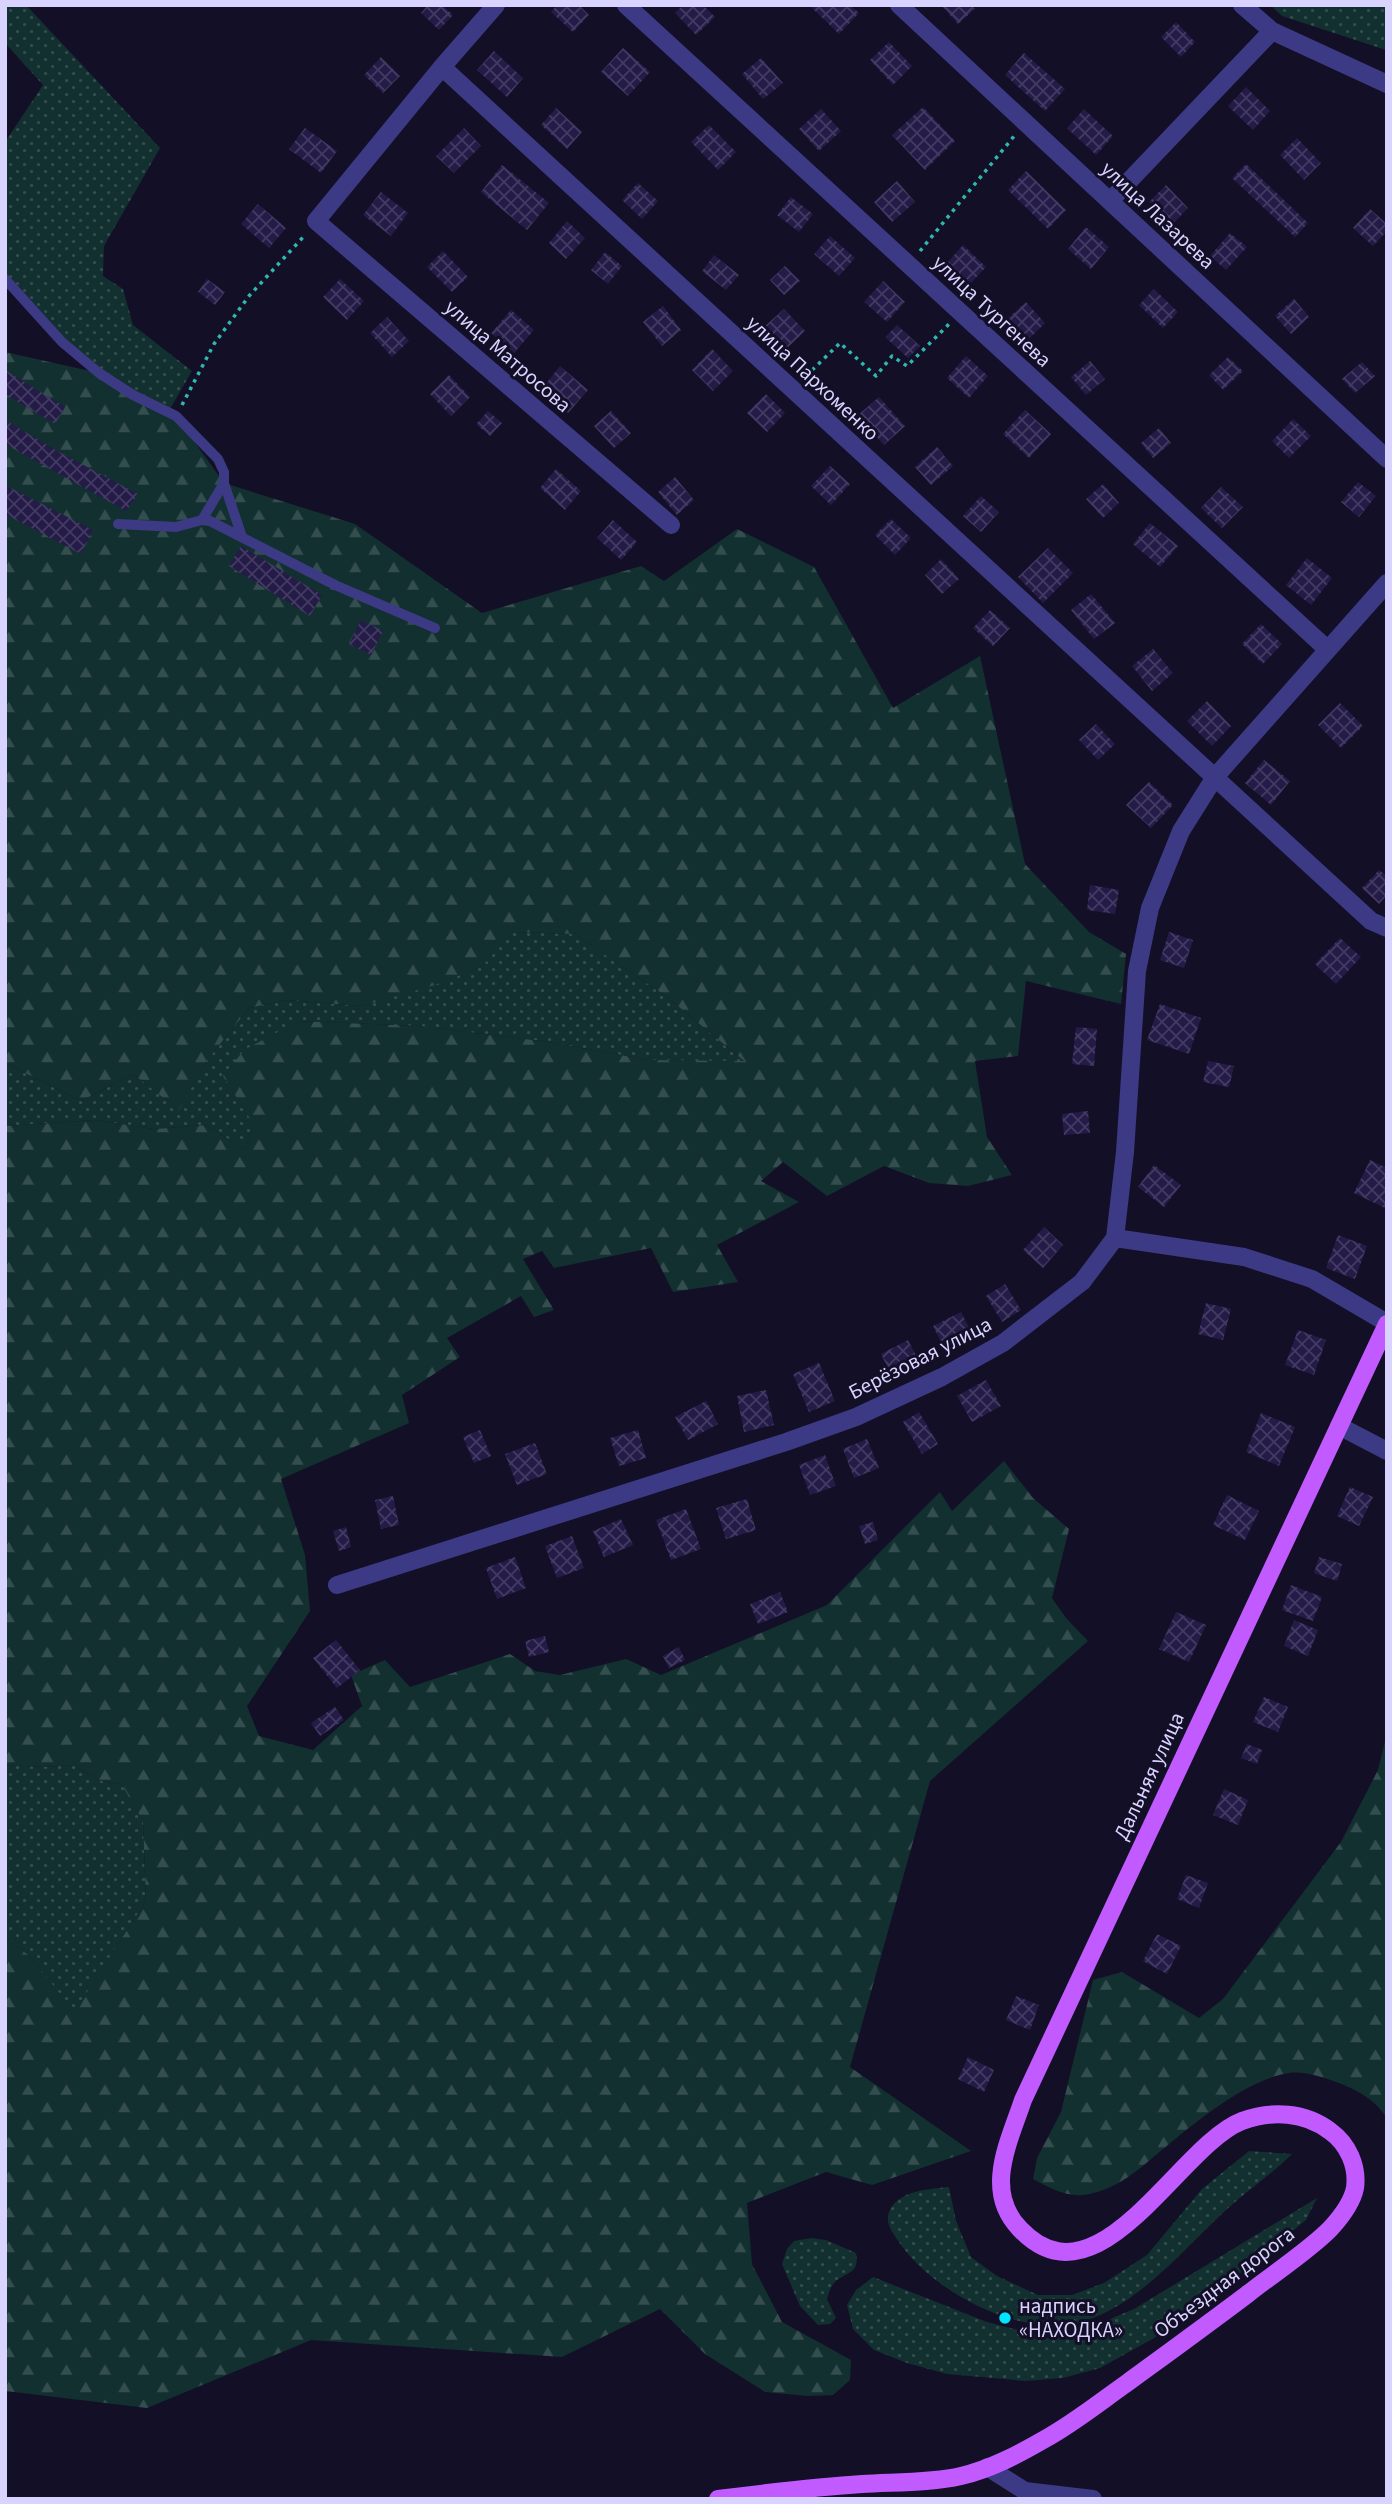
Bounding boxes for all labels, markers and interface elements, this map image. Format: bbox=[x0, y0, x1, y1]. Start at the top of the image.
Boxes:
street label: улица Лазарева bbox=[1094, 154, 1222, 276]
street label: улица Тургенева bbox=[926, 248, 1058, 374]
street label: улица Матросова bbox=[438, 292, 578, 420]
street label: улица Пархоменко bbox=[740, 308, 886, 448]
street label: Берёзовая улица bbox=[843, 1309, 997, 1407]
street label: Дальняя улица bbox=[1106, 1707, 1192, 1845]
street label: Объездная дорога bbox=[1147, 2219, 1301, 2345]
place label: надпись «НАХОДКА» bbox=[1019, 2291, 1123, 2345]
marker: надпись «НАХОДКА» bbox=[997, 2310, 1013, 2326]

